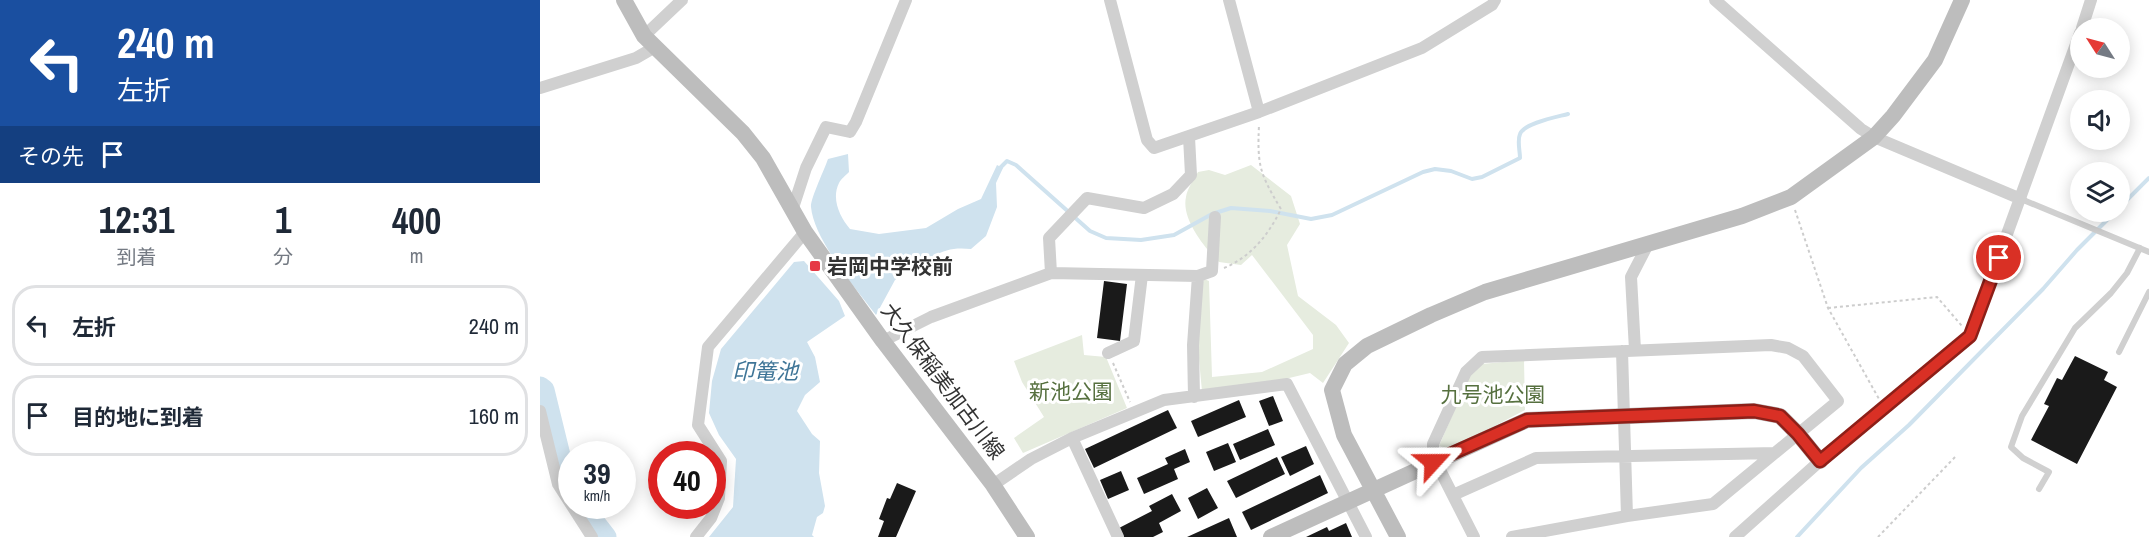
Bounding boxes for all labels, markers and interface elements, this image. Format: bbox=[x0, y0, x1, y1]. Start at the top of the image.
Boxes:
text: 240 m bbox=[117, 15, 215, 71]
north arrow bbox=[2070, 18, 2130, 78]
map controls bbox=[2070, 18, 2130, 222]
icon: left bbox=[18, 24, 96, 102]
text: 左折 bbox=[117, 72, 171, 108]
button: sound bbox=[2070, 90, 2130, 150]
icon: arrive bbox=[96, 138, 129, 171]
text: その先 bbox=[18, 141, 84, 171]
button: layers bbox=[2070, 162, 2130, 222]
text: 12:31 bbox=[99, 196, 174, 244]
text: 1 bbox=[275, 196, 291, 244]
text: 400 bbox=[392, 197, 441, 245]
pin bbox=[1973, 232, 2024, 283]
icon: arrive bbox=[1982, 241, 2015, 274]
text: m bbox=[410, 242, 423, 269]
text: 到着 bbox=[117, 243, 157, 270]
text: 分 bbox=[273, 243, 293, 270]
place label: 岩岡中学校前 bbox=[827, 252, 953, 281]
marker: 岩岡中学校前 bbox=[808, 259, 822, 273]
street label: 大久保稲美加古川線 bbox=[875, 297, 1011, 465]
icon: left bbox=[21, 309, 54, 342]
text: 240 m bbox=[469, 311, 519, 341]
text: 左折 bbox=[72, 312, 116, 342]
water label: 印篭池 bbox=[732, 356, 800, 386]
park label: 新池公園 bbox=[1029, 377, 1113, 406]
park label: 九号池公園 bbox=[1441, 380, 1546, 409]
icon: arrive bbox=[21, 399, 54, 432]
text: 160 m bbox=[469, 401, 519, 431]
text: 目的地に到着 bbox=[72, 402, 204, 432]
position arrow bbox=[1401, 430, 1465, 494]
speed limit sign: 40 bbox=[648, 441, 726, 519]
text: 39 bbox=[583, 453, 611, 493]
text: km/h bbox=[584, 485, 610, 506]

